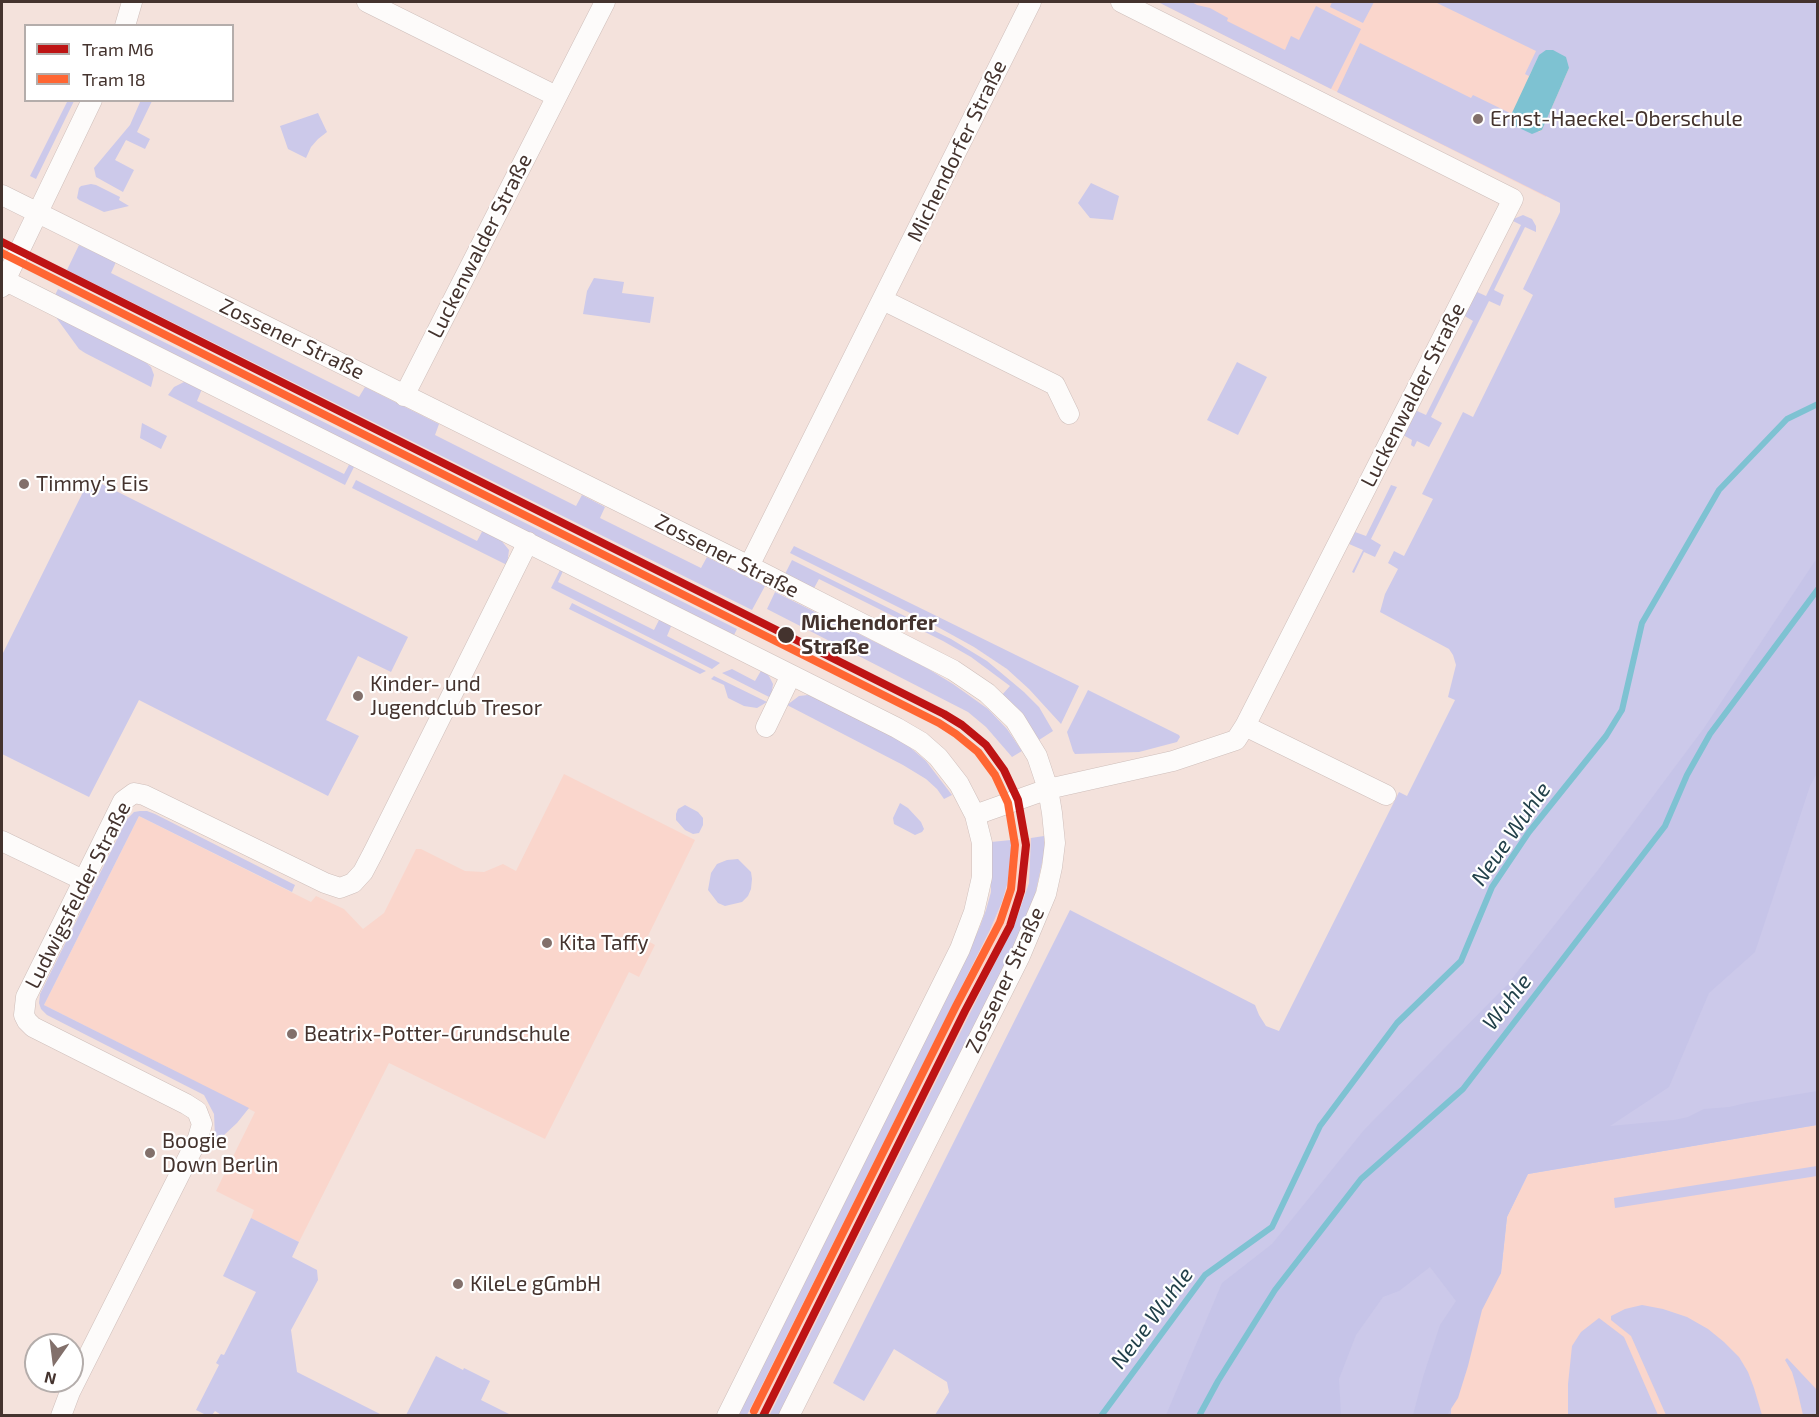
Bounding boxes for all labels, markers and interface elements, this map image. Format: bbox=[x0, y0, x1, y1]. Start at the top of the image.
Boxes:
legend bbox=[24, 24, 234, 102]
text: Tram M6 bbox=[82, 38, 154, 60]
street label: Michendorfer Straße bbox=[902, 56, 1012, 246]
text: Tram 18 bbox=[82, 68, 146, 90]
place label: Ernst-Haeckel-Oberschule bbox=[1490, 106, 1743, 132]
marker: Ernst-Haeckel-Oberschule bbox=[1471, 112, 1485, 126]
street label: Luckenwalder Straße bbox=[423, 150, 537, 342]
street label: Zossener Straße bbox=[215, 293, 369, 385]
street label: Luckenwalder Straße bbox=[1356, 299, 1470, 491]
place label: Timmy's Eis bbox=[36, 471, 149, 497]
marker: Timmy's Eis bbox=[17, 477, 31, 491]
street label: Zossener Straße bbox=[651, 509, 803, 603]
place label: Michendorfer Straße bbox=[801, 610, 937, 660]
marker: Michendorfer Straße bbox=[776, 625, 796, 645]
place label: Kinder- und Jugendclub Tresor bbox=[370, 671, 542, 721]
marker: Kinder- und Jugendclub Tresor bbox=[351, 689, 365, 703]
water label: Neue Wuhle bbox=[1466, 777, 1556, 891]
street label: Ludwigsfelder Straße bbox=[20, 797, 136, 993]
street label: Zossener Straße bbox=[960, 903, 1050, 1057]
place label: Kita Taffy bbox=[559, 930, 649, 956]
marker: Kita Taffy bbox=[540, 936, 554, 950]
water label: Wuhle bbox=[1477, 969, 1537, 1035]
place label: Beatrix-Potter-Grundschule bbox=[304, 1021, 570, 1047]
marker: Beatrix-Potter-Grundschule bbox=[285, 1027, 299, 1041]
place label: Boogie Down Berlin bbox=[162, 1128, 278, 1178]
marker: Boogie Down Berlin bbox=[143, 1146, 157, 1160]
water label: Neue Wuhle bbox=[1105, 1262, 1199, 1374]
place label: KileLe gGmbH bbox=[470, 1271, 601, 1297]
marker: KileLe gGmbH bbox=[451, 1277, 465, 1291]
north arrow bbox=[24, 1333, 84, 1393]
text: N bbox=[42, 1368, 58, 1390]

